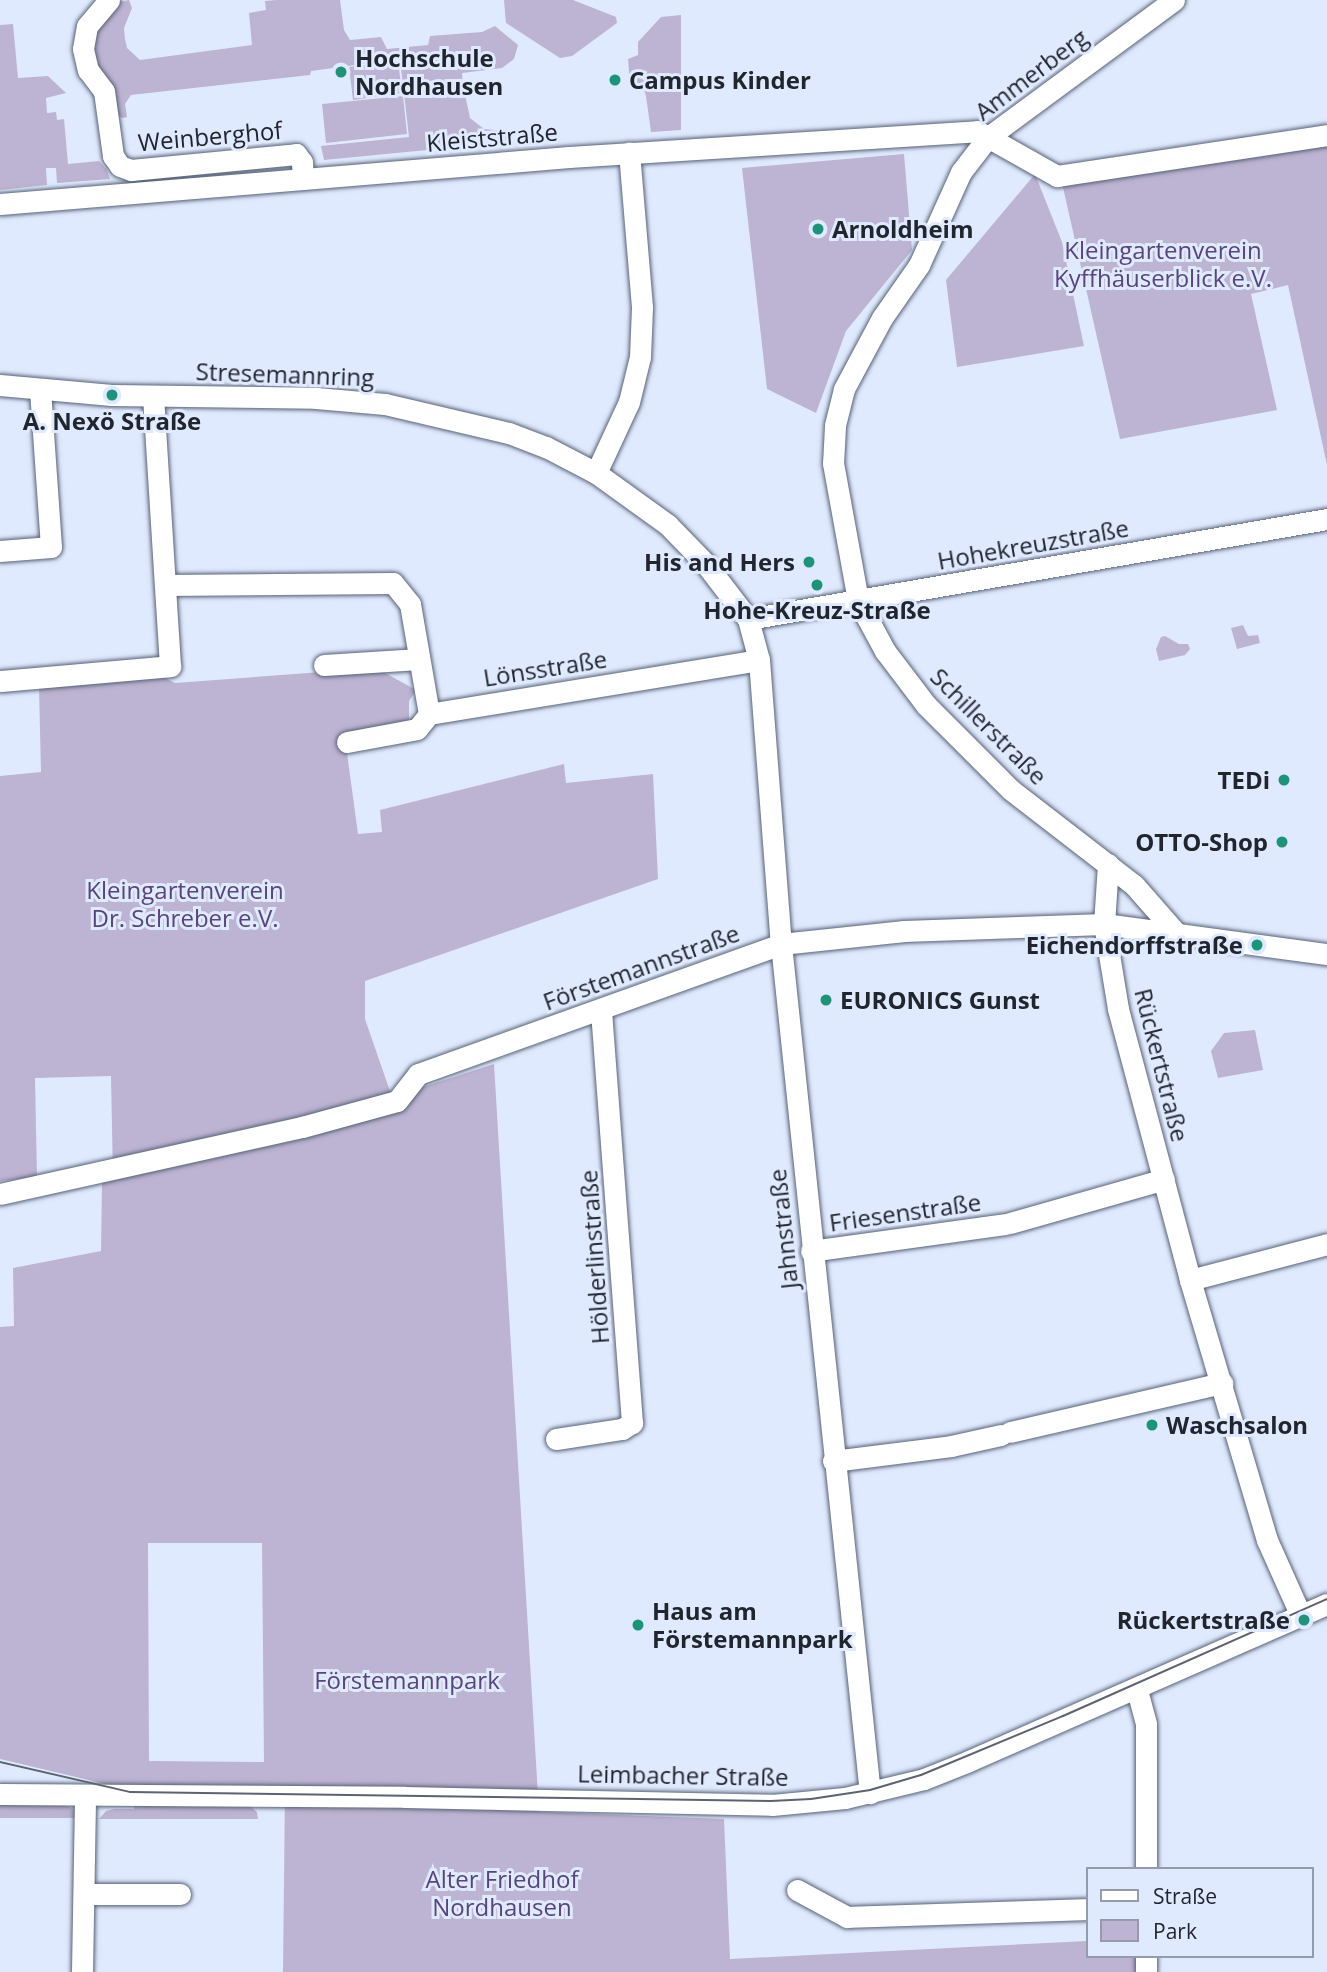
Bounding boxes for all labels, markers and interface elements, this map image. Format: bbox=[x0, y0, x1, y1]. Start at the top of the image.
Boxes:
street label: Ammerberg bbox=[969, 22, 1093, 126]
place label: Hochschule Nordhausen bbox=[355, 44, 503, 100]
marker: Hochschule Nordhausen bbox=[333, 64, 349, 80]
place label: Campus Kinder bbox=[629, 66, 811, 94]
marker: Campus Kinder bbox=[607, 72, 623, 88]
street label: Weinberghof bbox=[137, 115, 283, 157]
street label: Kleiststraße bbox=[425, 117, 559, 157]
place label: Arnoldheim bbox=[832, 215, 973, 243]
marker: Arnoldheim bbox=[810, 221, 826, 237]
park label: Kleingartenverein Kyffhäuserblick e.V. bbox=[1054, 236, 1272, 292]
street label: Stresemannring bbox=[195, 356, 375, 392]
marker: A. Nexö Straße bbox=[104, 387, 120, 403]
place label: A. Nexö Straße bbox=[23, 407, 201, 435]
street label: Hohekreuzstraße bbox=[935, 513, 1131, 575]
place label: His and Hers bbox=[644, 548, 795, 576]
marker: His and Hers bbox=[801, 554, 817, 570]
marker: Hohe-Kreuz-Straße bbox=[809, 577, 825, 593]
place label: Hohe-Kreuz-Straße bbox=[703, 596, 931, 624]
street label: Lönsstraße bbox=[481, 644, 609, 692]
street label: Schillerstraße bbox=[925, 662, 1053, 790]
place label: TEDi bbox=[1218, 766, 1270, 794]
marker: TEDi bbox=[1276, 772, 1292, 788]
place label: OTTO-Shop bbox=[1135, 828, 1268, 856]
marker: OTTO-Shop bbox=[1274, 834, 1290, 850]
park label: Kleingartenverein Dr. Schreber e.V. bbox=[86, 876, 284, 932]
street label: Förstemannstraße bbox=[539, 918, 743, 1016]
place label: Eichendorffstraße bbox=[1026, 931, 1243, 959]
marker: Eichendorffstraße bbox=[1249, 937, 1265, 953]
street label: Rückertstraße bbox=[1129, 985, 1195, 1145]
place label: EURONICS Gunst bbox=[840, 986, 1040, 1014]
marker: EURONICS Gunst bbox=[818, 992, 834, 1008]
street label: Jahnstraße bbox=[762, 1167, 804, 1291]
street label: Hölderlinstraße bbox=[574, 1169, 614, 1345]
street label: Friesenstraße bbox=[827, 1187, 983, 1237]
place label: Waschsalon bbox=[1166, 1411, 1308, 1439]
marker: Waschsalon bbox=[1144, 1417, 1160, 1433]
place label: Haus am Förstemannpark bbox=[652, 1597, 853, 1653]
place label: Rückertstraße bbox=[1117, 1606, 1290, 1634]
marker: Rückertstraße bbox=[1296, 1612, 1312, 1628]
marker: Haus am Förstemannpark bbox=[630, 1617, 646, 1633]
park label: Förstemannpark bbox=[314, 1666, 500, 1694]
street label: Leimbacher Straße bbox=[577, 1759, 789, 1791]
park label: Alter Friedhof Nordhausen bbox=[426, 1865, 578, 1921]
legend bbox=[1086, 1867, 1313, 1958]
text: Straße bbox=[1153, 1882, 1217, 1910]
text: Park bbox=[1153, 1917, 1197, 1945]

